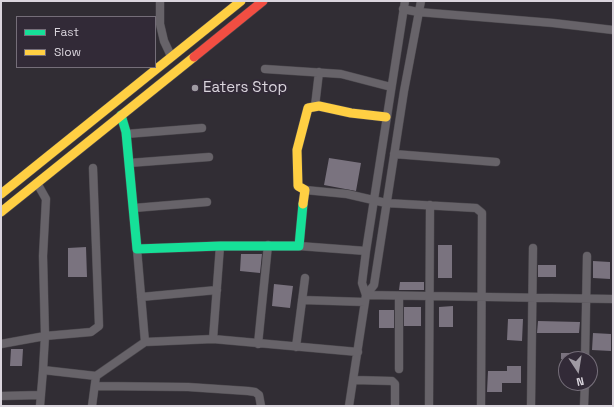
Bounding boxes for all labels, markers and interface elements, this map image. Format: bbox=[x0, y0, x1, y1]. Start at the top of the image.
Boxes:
legend bbox=[16, 16, 156, 68]
text: Fast bbox=[54, 24, 79, 40]
text: Slow bbox=[54, 44, 81, 60]
place label: Eaters Stop bbox=[203, 79, 287, 97]
marker: Eaters Stop bbox=[190, 83, 200, 93]
north arrow bbox=[558, 351, 598, 391]
text: N bbox=[575, 374, 585, 389]

